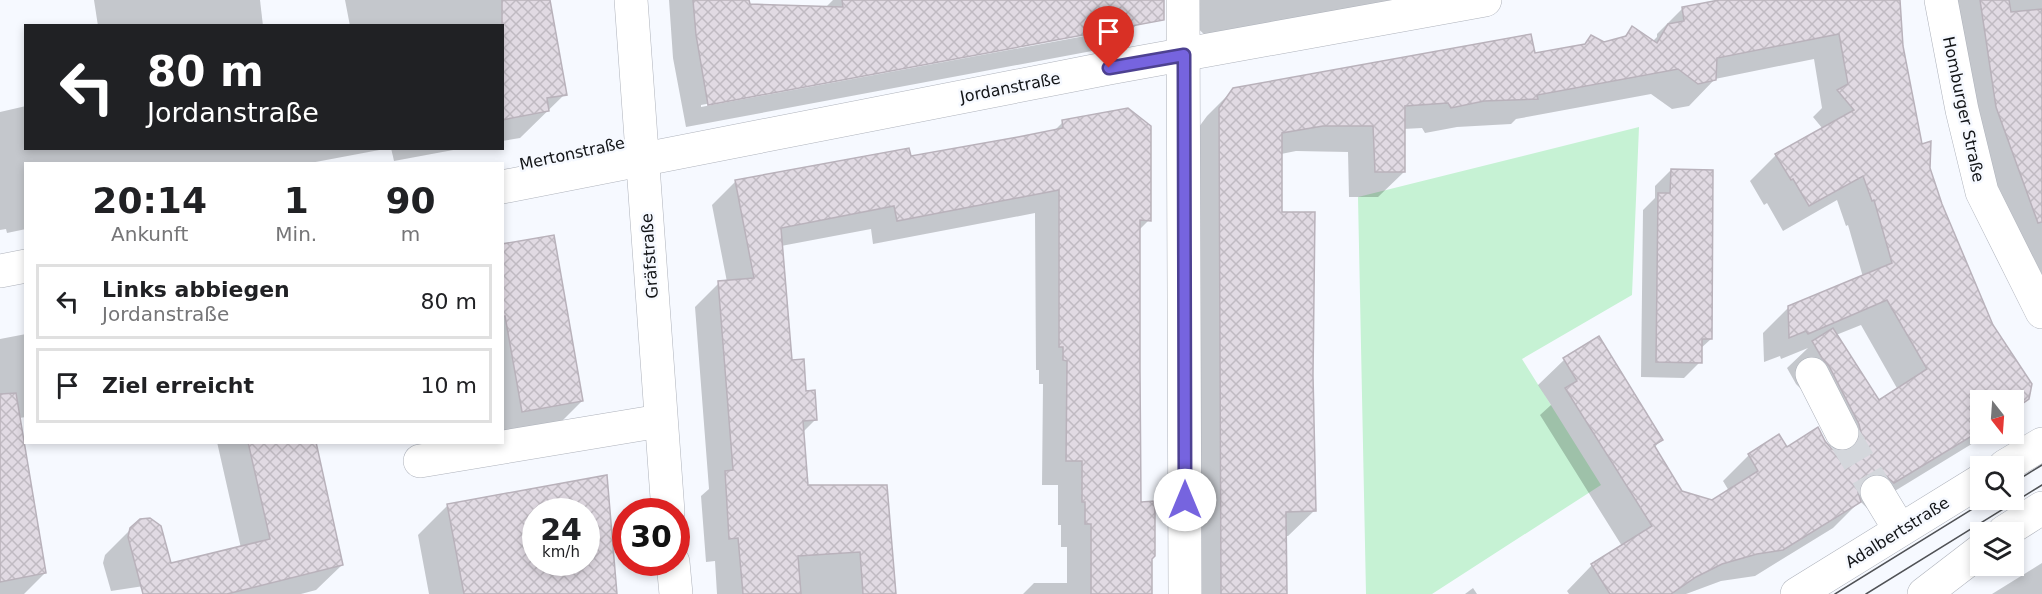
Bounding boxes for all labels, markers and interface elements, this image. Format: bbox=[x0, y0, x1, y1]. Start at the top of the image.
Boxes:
pin bbox=[1083, 6, 1134, 68]
icon: arrive bbox=[1092, 15, 1125, 48]
street label: Homburger Straße bbox=[1939, 35, 1988, 184]
text: 80 m bbox=[147, 47, 264, 96]
icon: left bbox=[48, 48, 126, 126]
street label: Jordanstraße bbox=[957, 68, 1062, 107]
text: Jordanstraße bbox=[147, 97, 319, 128]
street label: Mertonstraße bbox=[518, 133, 627, 174]
text: 20:14 bbox=[92, 180, 207, 221]
text: 1 bbox=[284, 180, 309, 221]
text: 90 bbox=[386, 180, 436, 221]
street label: Gräfstraße bbox=[637, 213, 662, 299]
text: Ankunft bbox=[111, 222, 188, 246]
text: Min. bbox=[275, 222, 317, 246]
text: m bbox=[401, 222, 420, 246]
text: Links abbiegen bbox=[102, 277, 290, 302]
icon: left bbox=[51, 285, 84, 318]
text: 80 m bbox=[421, 289, 477, 314]
text: Jordanstraße bbox=[102, 302, 229, 326]
icon: arrive bbox=[51, 369, 84, 402]
text: Ziel erreicht bbox=[102, 373, 254, 398]
text: 10 m bbox=[421, 373, 477, 398]
north arrow bbox=[1970, 390, 2024, 444]
map controls bbox=[1970, 390, 2024, 576]
button: search bbox=[1970, 456, 2024, 510]
position arrow bbox=[1153, 468, 1217, 532]
street label: Adalbertstraße bbox=[1842, 493, 1953, 572]
speed limit sign: 30 bbox=[612, 498, 690, 576]
text: 24 bbox=[540, 512, 582, 547]
button: layers bbox=[1970, 522, 2024, 576]
text: km/h bbox=[542, 543, 580, 561]

